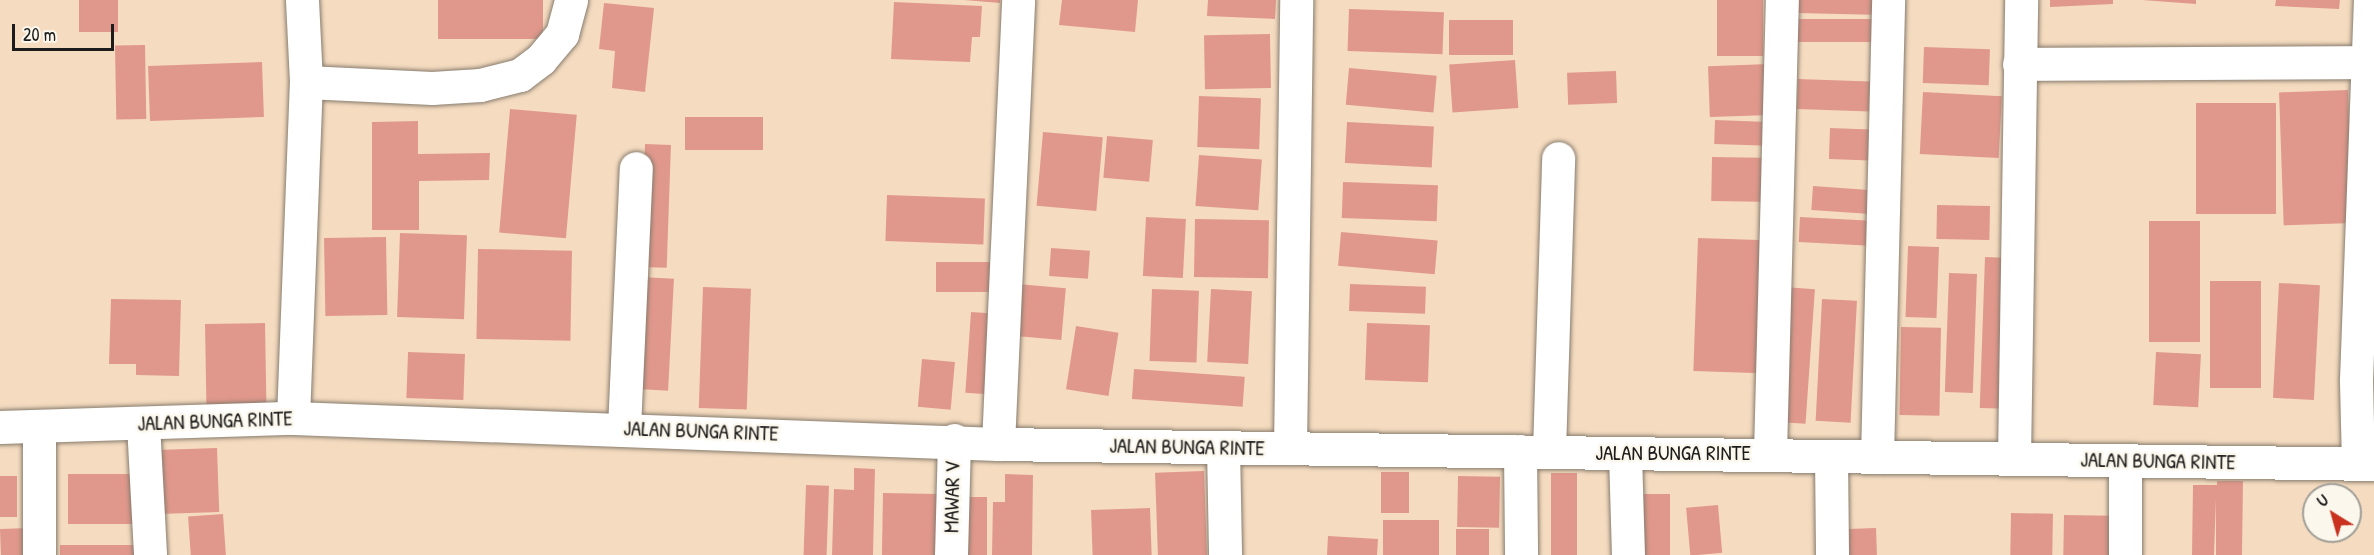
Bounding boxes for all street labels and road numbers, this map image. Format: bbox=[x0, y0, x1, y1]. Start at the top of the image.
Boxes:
street label: JALAN BUNGA RINTE bbox=[137, 406, 293, 436]
street label: JALAN BUNGA RINTE bbox=[623, 416, 779, 446]
street label: JALAN BUNGA RINTE bbox=[1109, 433, 1265, 461]
street label: JALAN BUNGA RINTE bbox=[1595, 440, 1751, 466]
street label: JALAN BUNGA RINTE bbox=[2080, 447, 2236, 475]
street label: MAWAR V bbox=[939, 461, 965, 533]

